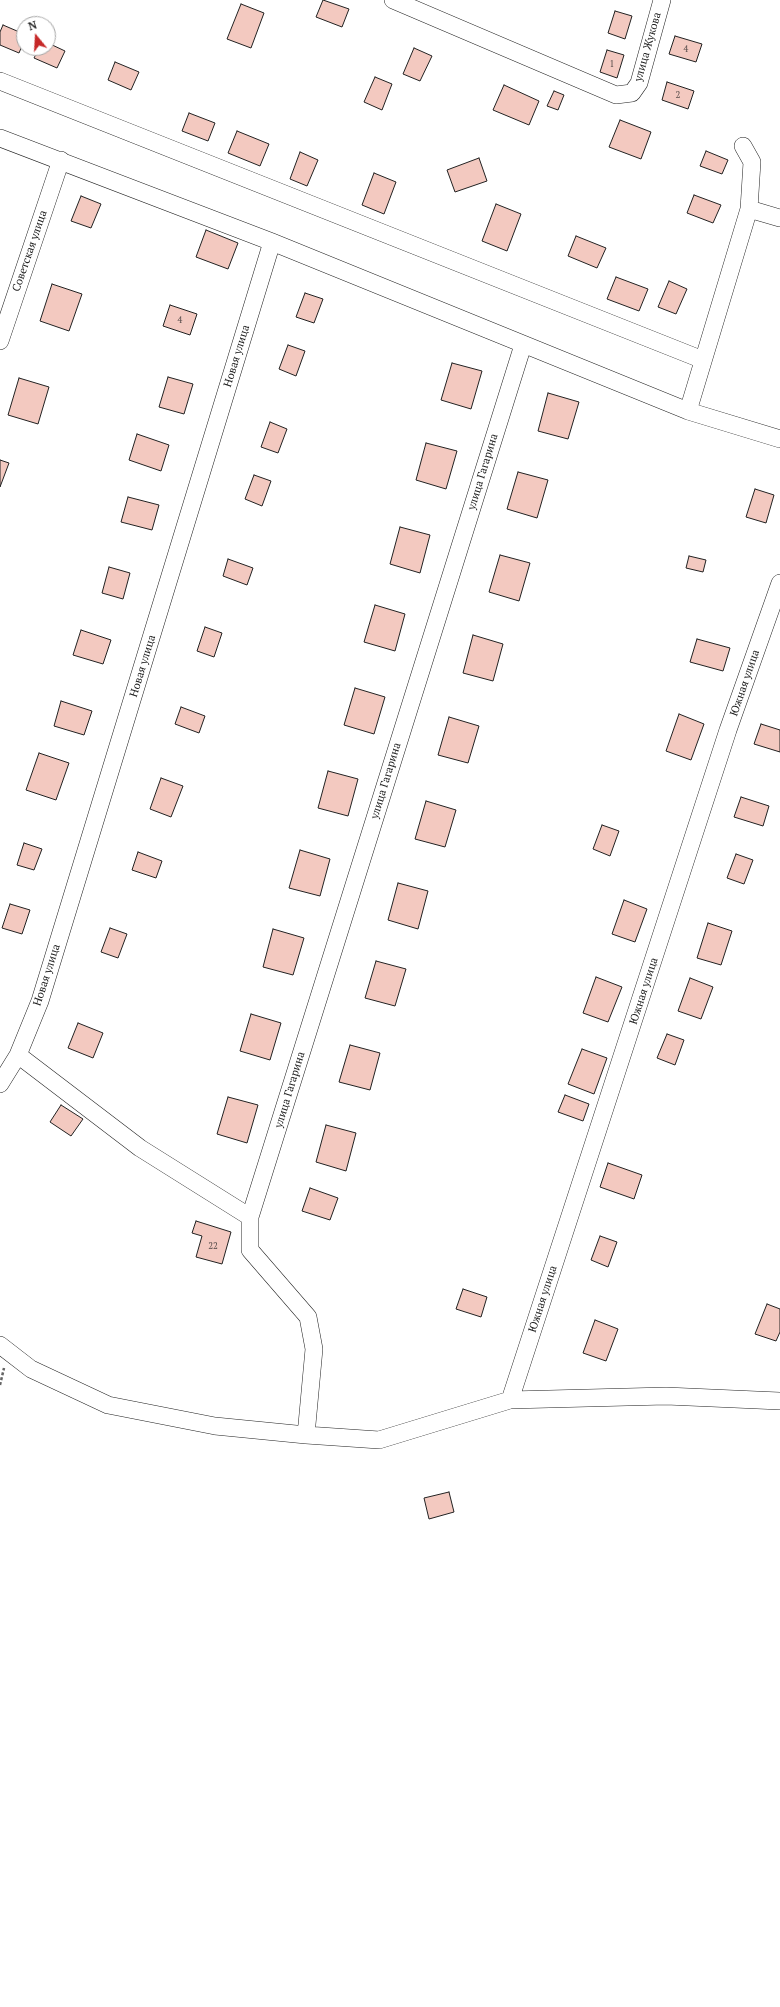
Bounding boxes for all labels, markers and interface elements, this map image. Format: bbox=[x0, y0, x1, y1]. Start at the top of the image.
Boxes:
street label: улица Жукова bbox=[632, 11, 664, 83]
north arrow bbox=[16, 16, 56, 56]
text: N bbox=[26, 18, 39, 33]
house number: 4 bbox=[684, 44, 688, 54]
house number: 1 bbox=[610, 59, 614, 69]
house number: 2 bbox=[676, 90, 680, 100]
street label: Советская улица bbox=[10, 209, 50, 293]
house number: 4 bbox=[178, 315, 182, 325]
street label: Новая улица bbox=[221, 323, 253, 389]
street label: улица Гагарина bbox=[465, 432, 501, 512]
street label: Новая улица bbox=[127, 633, 159, 699]
street label: Южная улица bbox=[727, 648, 763, 718]
street label: улица Гагарина bbox=[368, 741, 404, 821]
street label: Новая улица bbox=[31, 942, 63, 1008]
street label: Южная улица bbox=[627, 956, 661, 1026]
street label: улица Гагарина bbox=[272, 1050, 308, 1130]
house number: 22 bbox=[208, 1241, 218, 1251]
street label: Южная улица bbox=[526, 1264, 560, 1334]

